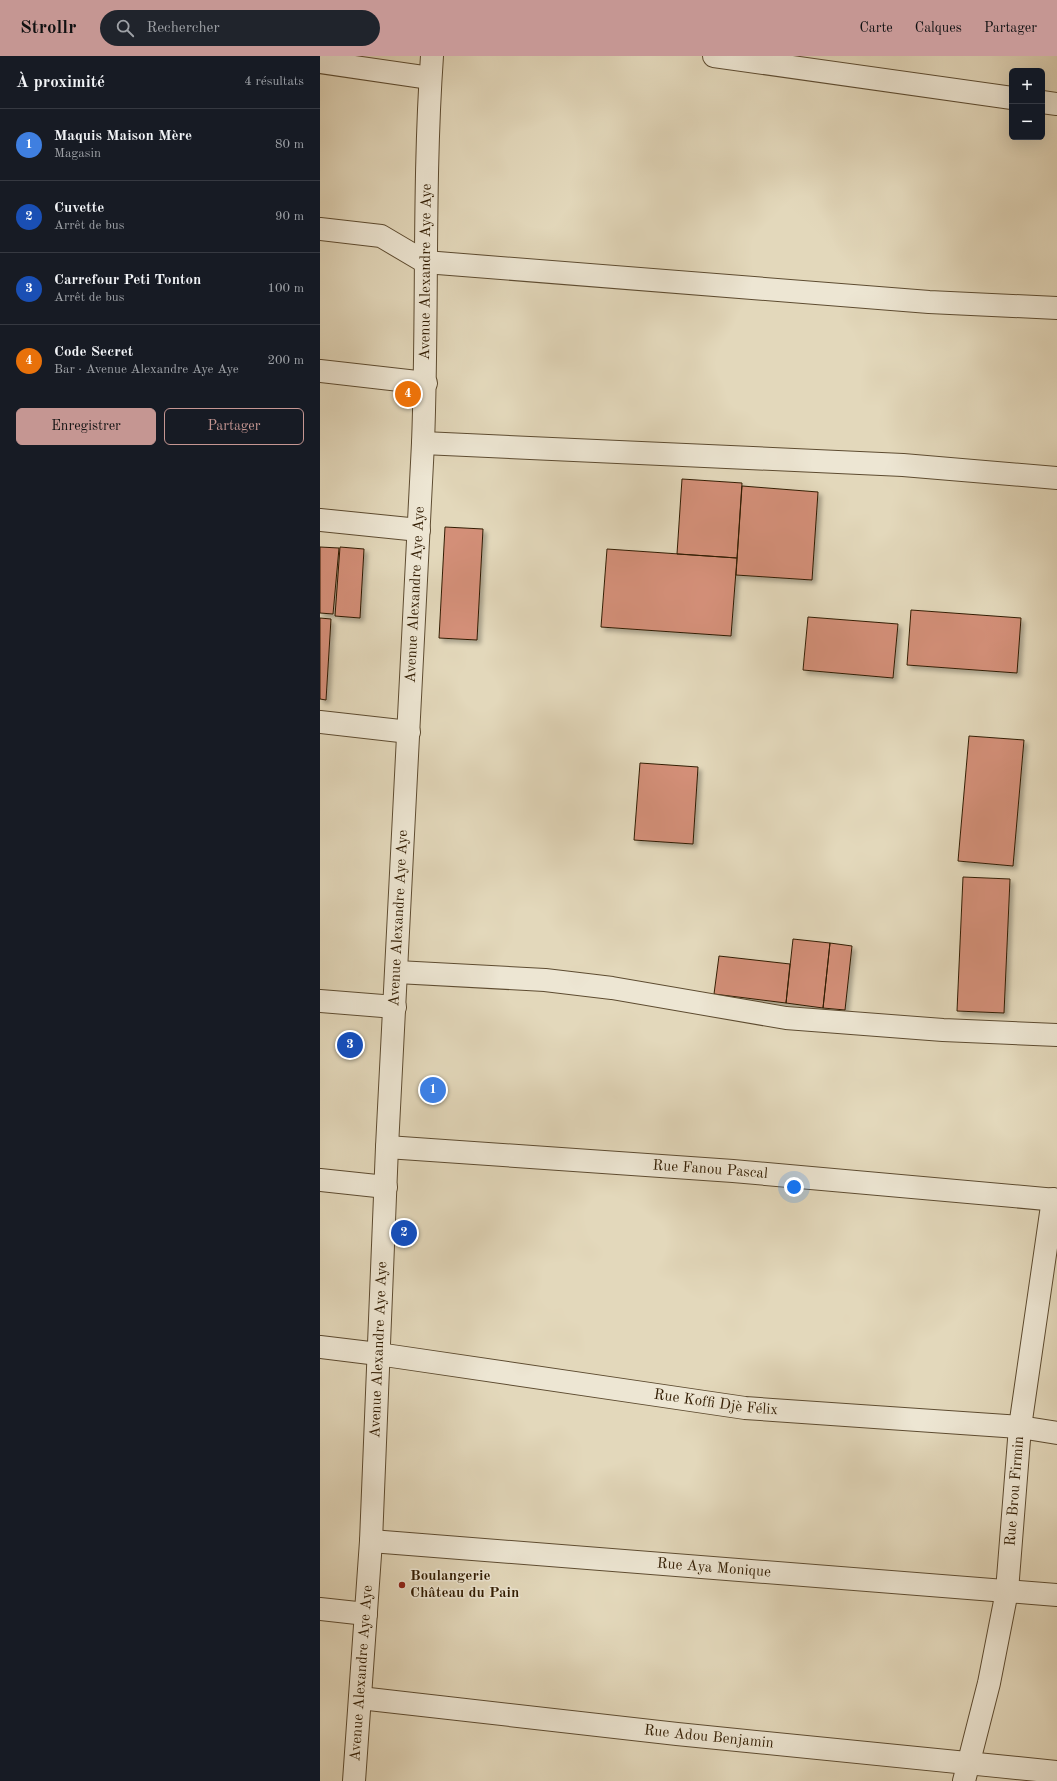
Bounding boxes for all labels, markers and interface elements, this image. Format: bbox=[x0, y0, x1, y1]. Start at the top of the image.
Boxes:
search box bbox=[100, 10, 380, 46]
icon: search bbox=[114, 17, 136, 39]
text: Strollr bbox=[20, 19, 76, 38]
text: Rechercher bbox=[146, 21, 220, 36]
text: Carte bbox=[859, 21, 893, 35]
text: Calques bbox=[915, 21, 962, 35]
text: Partager bbox=[984, 21, 1037, 35]
map controls bbox=[1009, 68, 1045, 140]
button: + bbox=[1009, 68, 1045, 104]
text: À proximité bbox=[16, 74, 105, 91]
text: 4 résultats bbox=[244, 75, 304, 88]
button: − bbox=[1009, 104, 1045, 140]
text: Maquis Maison Mère bbox=[54, 129, 192, 144]
text: 1 bbox=[25, 138, 33, 151]
text: 80 m bbox=[275, 138, 304, 151]
text: Magasin bbox=[54, 147, 101, 160]
street label: Avenue Alexandre Aye Aye bbox=[418, 183, 434, 360]
text: Cuvette bbox=[54, 201, 104, 216]
text: 2 bbox=[25, 210, 33, 223]
text: 90 m bbox=[275, 210, 304, 223]
text: Arrêt de bus bbox=[54, 219, 124, 232]
text: Carrefour Peti Tonton bbox=[54, 273, 201, 288]
text: 3 bbox=[25, 282, 33, 295]
text: 100 m bbox=[267, 282, 304, 295]
text: Arrêt de bus bbox=[54, 291, 124, 304]
text: Code Secret bbox=[54, 345, 133, 360]
text: 4 bbox=[25, 354, 33, 367]
text: 200 m bbox=[267, 354, 304, 367]
text: Bar · Avenue Alexandre Aye Aye bbox=[54, 363, 239, 376]
pin: 4 bbox=[395, 379, 421, 409]
button: Enregistrer bbox=[16, 408, 156, 445]
button: Partager bbox=[164, 408, 304, 445]
street label: Avenue Alexandre Aye Aye bbox=[403, 506, 427, 683]
street label: Avenue Alexandre Aye Aye bbox=[387, 829, 411, 1007]
pin: 3 bbox=[337, 1030, 363, 1060]
pin: 1 bbox=[420, 1075, 446, 1105]
street label: Rue Fanou Pascal bbox=[652, 1158, 769, 1182]
your location bbox=[784, 1177, 804, 1197]
pin: 2 bbox=[391, 1218, 417, 1248]
street label: Avenue Alexandre Aye Aye bbox=[368, 1261, 390, 1438]
street label: Rue Koffi Djè Félix bbox=[653, 1387, 779, 1418]
street label: Rue Brou Firmin bbox=[1003, 1436, 1027, 1547]
street label: Rue Aya Monique bbox=[656, 1556, 772, 1580]
place label: Boulangerie Château du Pain bbox=[410, 1569, 519, 1601]
marker: Boulangerie Château du Pain bbox=[397, 1580, 407, 1590]
street label: Avenue Alexandre Aye Aye bbox=[348, 1584, 375, 1762]
street label: Rue Adou Benjamin bbox=[643, 1723, 775, 1751]

